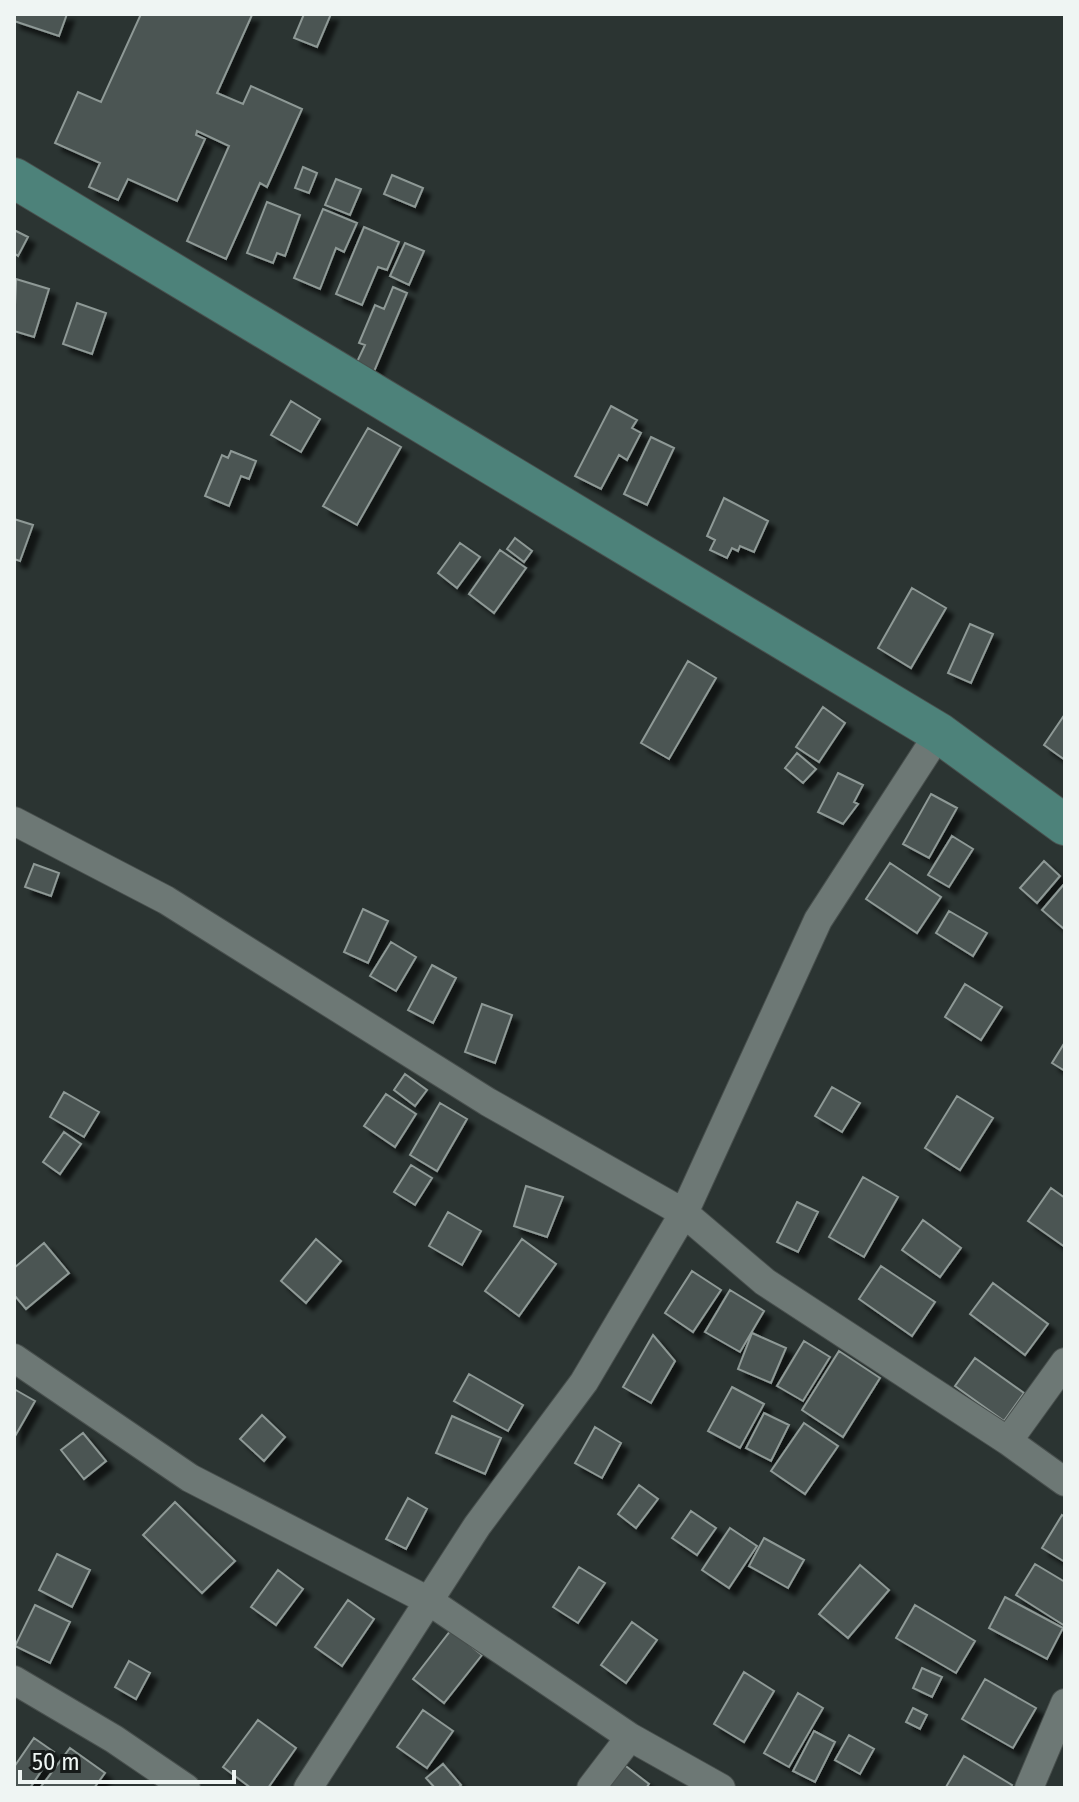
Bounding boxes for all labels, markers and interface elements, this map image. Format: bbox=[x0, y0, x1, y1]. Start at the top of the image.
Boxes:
scale bar bbox=[20, 1734, 234, 1784]
text: 50 m bbox=[32, 1748, 80, 1776]

